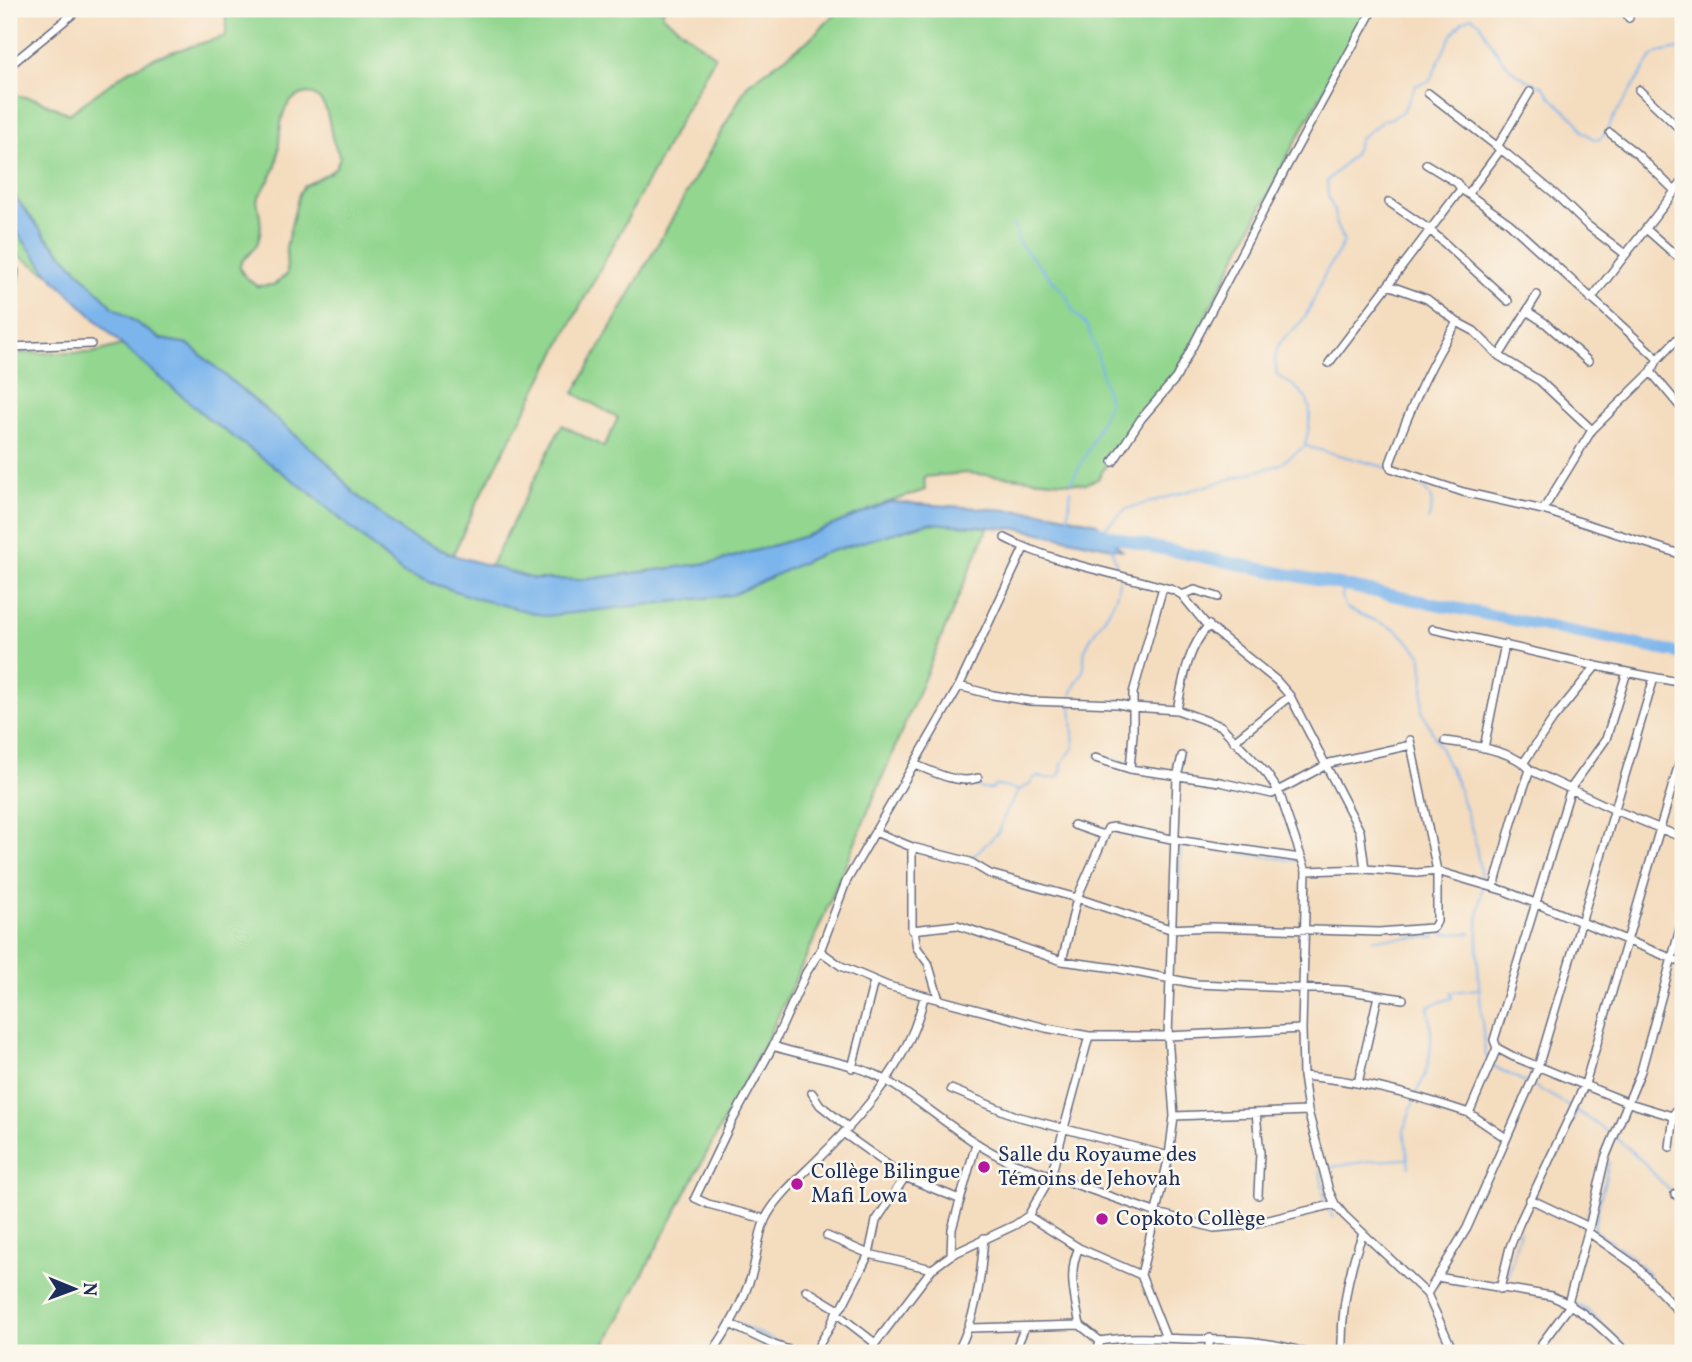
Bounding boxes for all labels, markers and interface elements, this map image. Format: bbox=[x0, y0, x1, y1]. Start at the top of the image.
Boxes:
place label: Salle du Royaume des Témoins de Jehovah bbox=[998, 1141, 1197, 1194]
place label: Collège Bilingue Mafi Lowa bbox=[811, 1158, 960, 1211]
marker: Salle du Royaume des Témoins de Jehovah bbox=[976, 1159, 992, 1175]
marker: Collège Bilingue Mafi Lowa bbox=[789, 1176, 805, 1192]
place label: Copkoto Collège bbox=[1116, 1205, 1265, 1234]
marker: Copkoto Collège bbox=[1094, 1211, 1110, 1227]
north arrow bbox=[38, 1254, 108, 1324]
text: N bbox=[76, 1282, 102, 1297]

